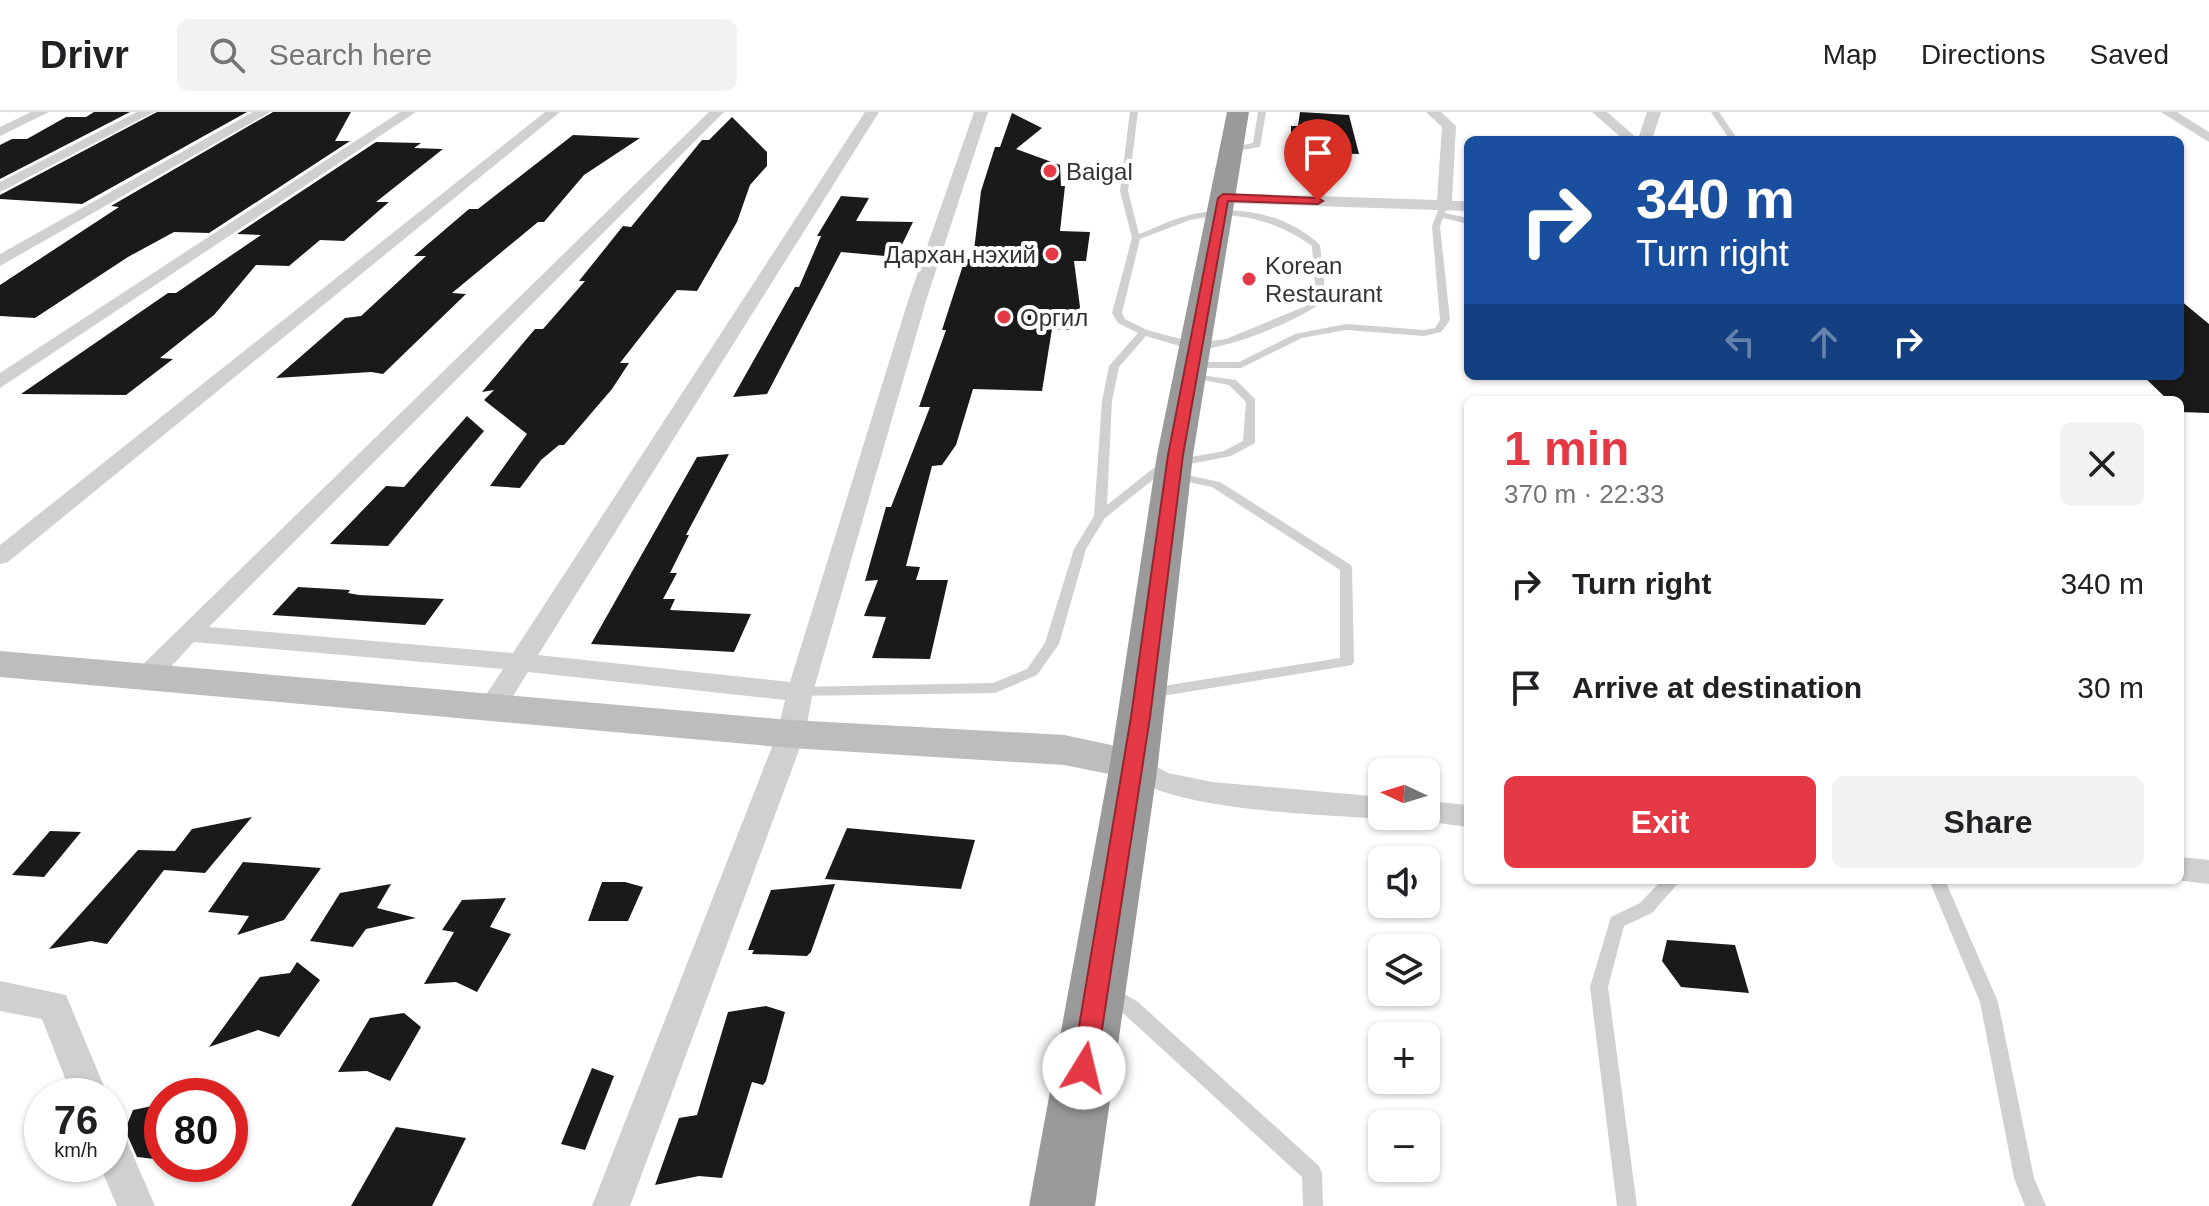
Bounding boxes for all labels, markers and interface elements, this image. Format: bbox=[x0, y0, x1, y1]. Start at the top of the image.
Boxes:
search box bbox=[177, 19, 737, 91]
icon: search bbox=[205, 33, 249, 77]
text: Drivr bbox=[40, 34, 129, 76]
text: Search here bbox=[269, 38, 432, 71]
text: Map bbox=[1823, 39, 1877, 70]
text: Directions bbox=[1921, 39, 2046, 70]
text: Saved bbox=[2090, 39, 2169, 70]
pin bbox=[1284, 119, 1352, 201]
icon: arrive bbox=[1296, 131, 1340, 175]
place label: Baigal bbox=[1066, 158, 1133, 185]
marker: Baigal bbox=[1041, 162, 1059, 180]
text: 340 m bbox=[1636, 167, 1795, 230]
icon: right bbox=[1504, 168, 1608, 272]
text: Turn right bbox=[1636, 233, 1789, 274]
place label: Дархан нэхий bbox=[884, 241, 1036, 268]
marker: Дархан нэхий bbox=[1043, 245, 1061, 263]
place label: Korean Restaurant bbox=[1265, 252, 1383, 307]
marker: Korean Restaurant bbox=[1240, 270, 1258, 288]
place label: Оргил bbox=[1020, 304, 1088, 331]
marker: Оргил bbox=[995, 308, 1013, 326]
icon: left bbox=[1718, 320, 1762, 364]
icon: ahead bbox=[1802, 320, 1846, 364]
icon: right bbox=[1886, 320, 1930, 364]
text: 1 min bbox=[1504, 422, 1629, 475]
button: close bbox=[2060, 422, 2144, 506]
text: 370 m · 22:33 bbox=[1504, 479, 1664, 509]
icon: right bbox=[1504, 562, 1548, 606]
text: Turn right bbox=[1572, 567, 1711, 600]
text: 340 m bbox=[2061, 567, 2144, 600]
icon: arrive bbox=[1504, 666, 1548, 710]
text: Arrive at destination bbox=[1572, 671, 1862, 704]
text: 30 m bbox=[2077, 671, 2144, 704]
north arrow bbox=[1368, 758, 1440, 830]
map controls bbox=[1368, 758, 1440, 1182]
button: Exit bbox=[1504, 776, 1816, 868]
button: Share bbox=[1832, 776, 2144, 868]
button: sound bbox=[1368, 846, 1440, 918]
button: layers bbox=[1368, 934, 1440, 1006]
button: + bbox=[1368, 1022, 1440, 1094]
position arrow bbox=[1042, 1026, 1126, 1110]
speed limit sign: 80 bbox=[144, 1078, 248, 1182]
text: 76 bbox=[54, 1098, 98, 1142]
button: − bbox=[1368, 1110, 1440, 1182]
text: km/h bbox=[54, 1139, 98, 1161]

